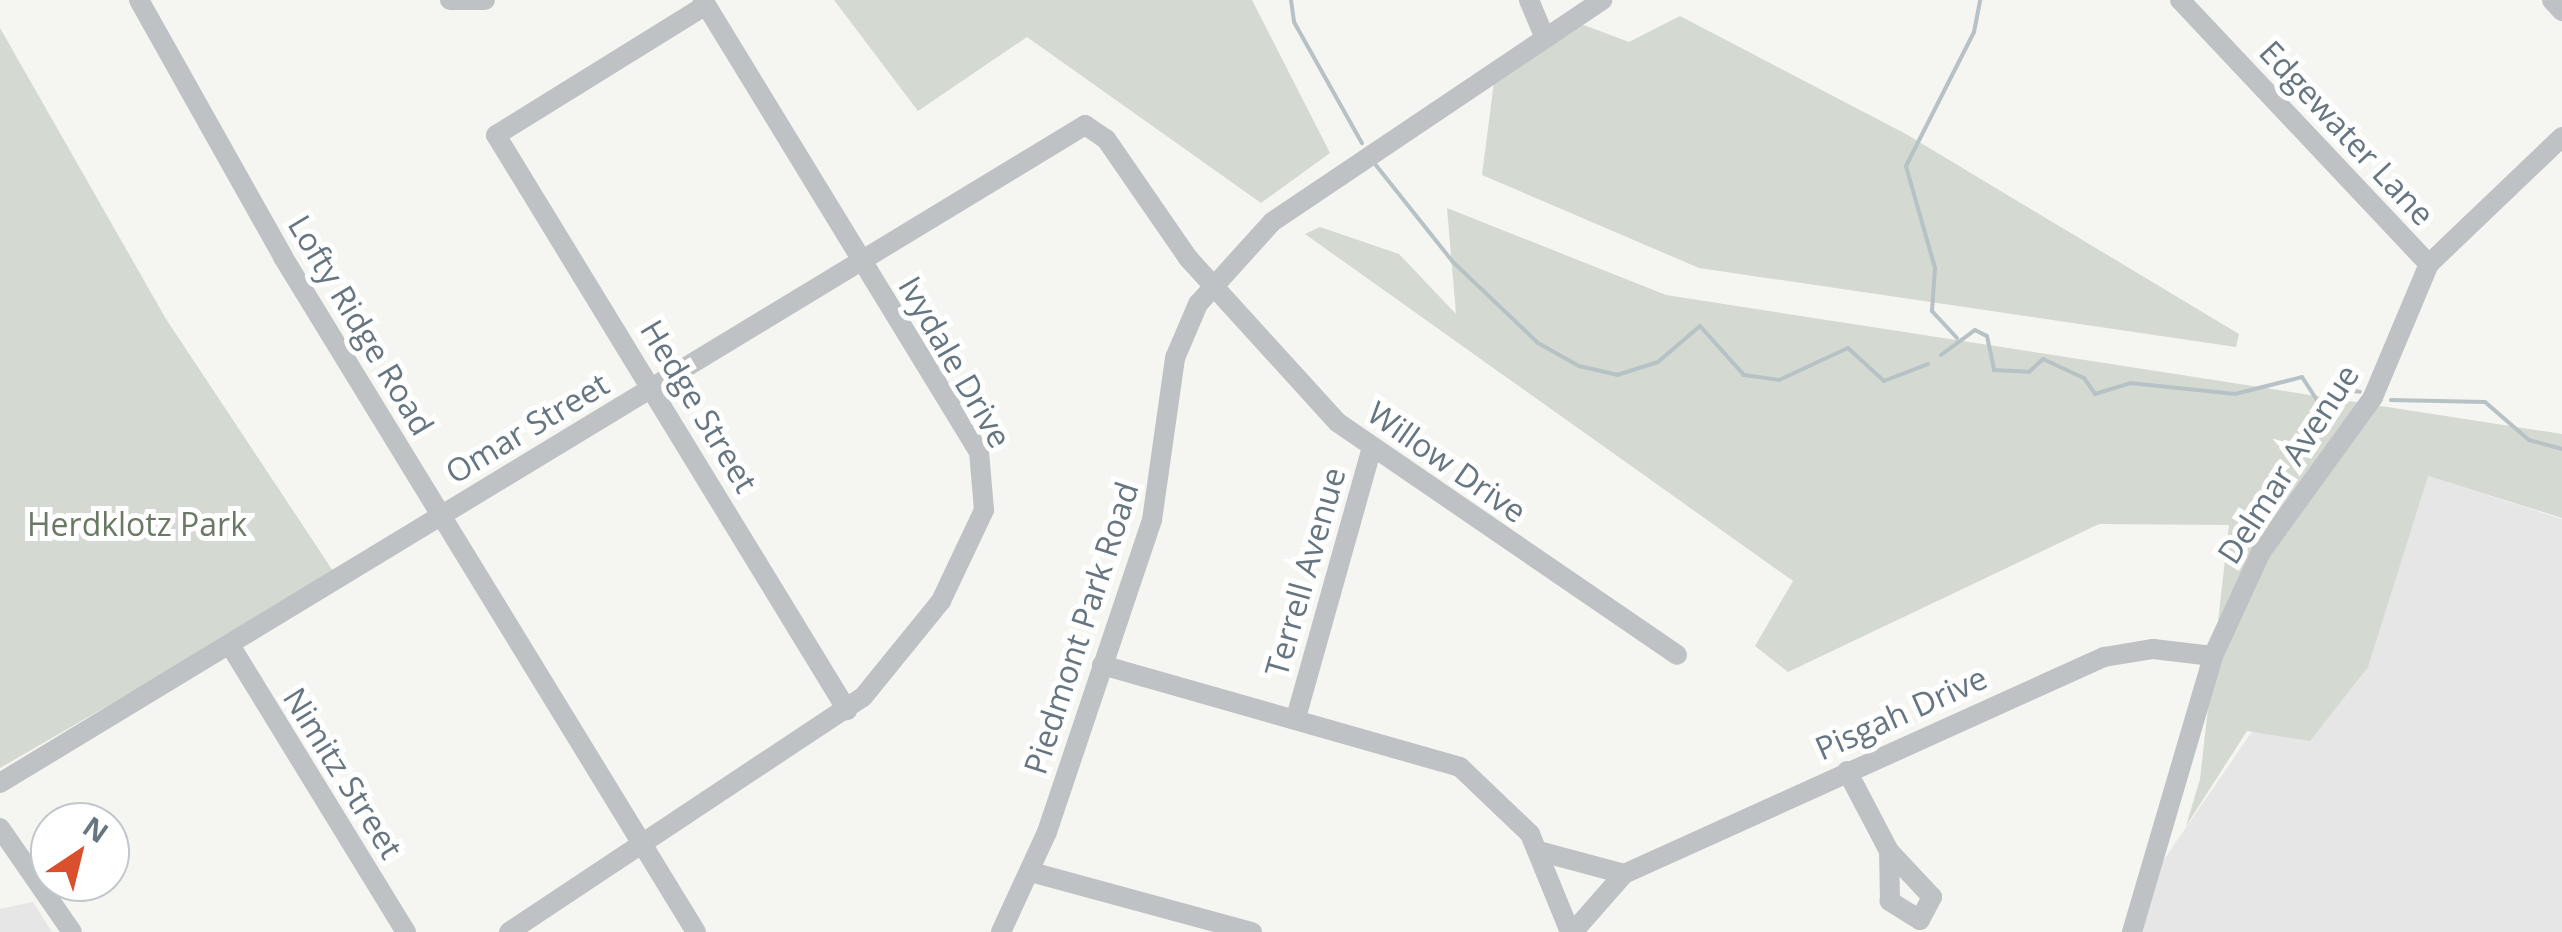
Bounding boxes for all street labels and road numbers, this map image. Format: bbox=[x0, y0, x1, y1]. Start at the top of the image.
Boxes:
street label: Edgewater Lane bbox=[2252, 33, 2442, 233]
street label: Lofty Ridge Road bbox=[280, 208, 442, 442]
street label: Ivydale Drive bbox=[891, 270, 1019, 454]
street label: Hedge Street bbox=[633, 313, 765, 499]
street label: Delmar Avenue bbox=[2209, 357, 2367, 571]
street label: Omar Street bbox=[439, 364, 615, 492]
street label: Willow Drive bbox=[1360, 393, 1534, 531]
street label: Terrell Avenue bbox=[1257, 463, 1353, 681]
street label: Piedmont Park Road bbox=[1016, 477, 1146, 779]
street label: Pisgah Drive bbox=[1809, 658, 1993, 768]
street label: Nimitz Street bbox=[275, 681, 411, 865]

